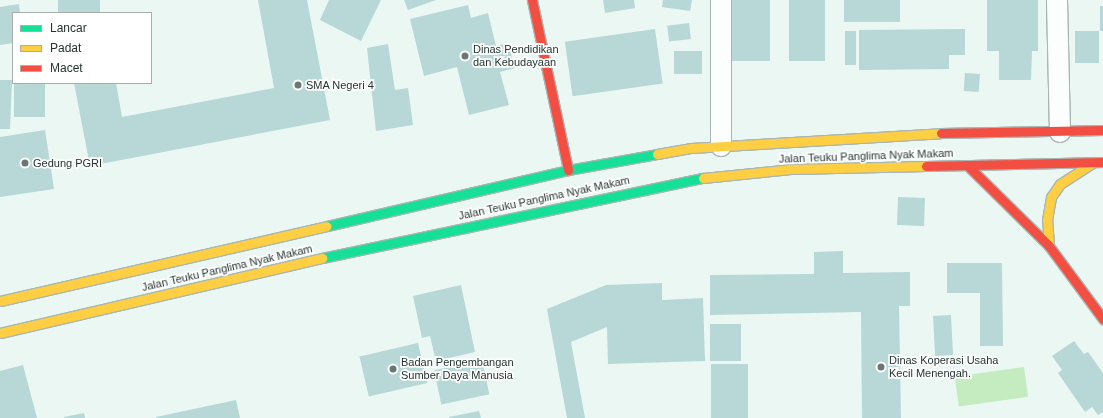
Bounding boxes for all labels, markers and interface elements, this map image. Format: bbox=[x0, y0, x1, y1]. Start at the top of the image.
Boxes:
legend bbox=[12, 12, 152, 84]
text: Lancar bbox=[50, 21, 87, 35]
text: Padat bbox=[50, 41, 81, 55]
place label: Dinas Pendidikan dan Kebudayaan bbox=[473, 43, 559, 69]
marker: Dinas Pendidikan dan Kebudayaan bbox=[460, 51, 470, 61]
text: Macet bbox=[50, 61, 83, 75]
place label: SMA Negeri 4 bbox=[306, 78, 374, 92]
marker: SMA Negeri 4 bbox=[293, 80, 303, 90]
street label: Jalan Teuku Panglima Nyak Makam bbox=[778, 146, 954, 166]
place label: Gedung PGRI bbox=[33, 156, 102, 170]
marker: Gedung PGRI bbox=[20, 158, 30, 168]
street label: Jalan Teuku Panglima Nyak Makam bbox=[457, 173, 631, 223]
street label: Jalan Teuku Panglima Nyak Makam bbox=[140, 242, 314, 294]
place label: Dinas Koperasi Usaha Kecil Menengah. bbox=[889, 354, 998, 380]
place label: Badan Pengembangan Sumber Daya Manusia bbox=[401, 356, 514, 382]
marker: Dinas Koperasi Usaha Kecil Menengah. bbox=[876, 362, 886, 372]
marker: Badan Pengembangan Sumber Daya Manusia bbox=[388, 364, 398, 374]

